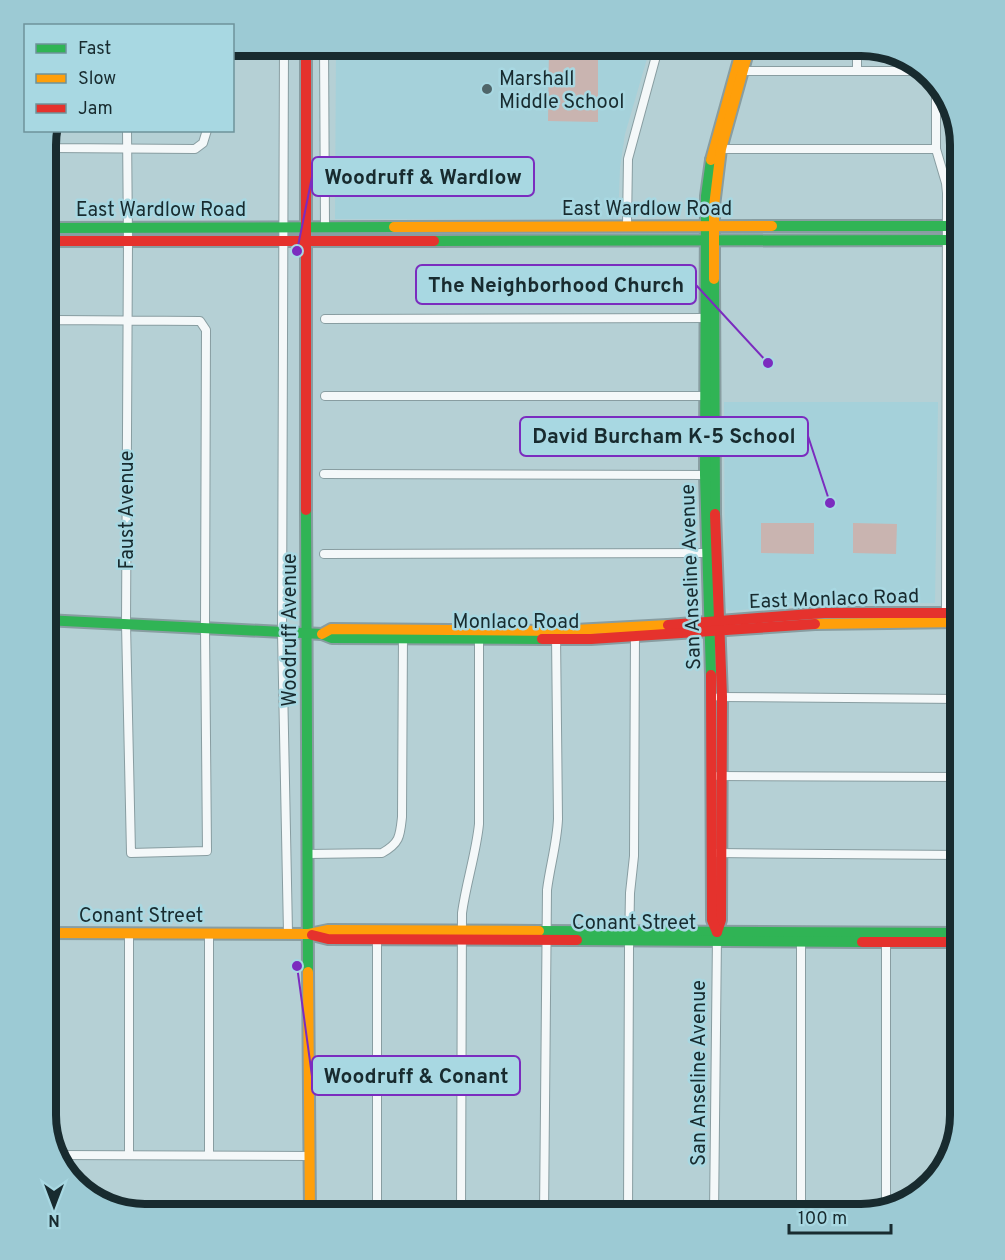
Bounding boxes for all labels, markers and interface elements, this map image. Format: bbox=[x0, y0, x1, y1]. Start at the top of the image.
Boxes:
legend bbox=[24, 24, 234, 132]
text: Fast bbox=[78, 38, 111, 61]
place label: Marshall Middle School bbox=[499, 67, 624, 116]
text: Slow bbox=[78, 68, 116, 91]
marker: Marshall Middle School bbox=[480, 82, 494, 96]
text: Jam bbox=[78, 98, 113, 121]
callout: Woodruff & Wardlow bbox=[312, 157, 534, 196]
text: Woodruff & Wardlow bbox=[324, 165, 522, 192]
street label: East Wardlow Road bbox=[562, 197, 732, 223]
street label: East Wardlow Road bbox=[76, 198, 246, 224]
callout: The Neighborhood Church bbox=[416, 265, 696, 304]
text: The Neighborhood Church bbox=[428, 273, 684, 300]
callout: David Burcham K-5 School bbox=[520, 417, 808, 456]
text: David Burcham K-5 School bbox=[532, 424, 796, 451]
street label: Faust Avenue bbox=[115, 451, 141, 569]
street label: San Anseline Avenue bbox=[676, 483, 708, 670]
street label: Woodruff Avenue bbox=[278, 553, 304, 707]
street label: East Monlaco Road bbox=[748, 584, 920, 616]
street label: Monlaco Road bbox=[453, 610, 579, 636]
street label: Conant Street bbox=[79, 904, 203, 930]
street label: Conant Street bbox=[572, 911, 696, 937]
street label: San Anseline Avenue bbox=[687, 980, 713, 1166]
callout: Woodruff & Conant bbox=[312, 1056, 520, 1095]
text: Woodruff & Conant bbox=[324, 1064, 508, 1091]
north arrow bbox=[24, 1176, 84, 1236]
scale bar bbox=[789, 1197, 891, 1235]
text: 100 m bbox=[798, 1208, 847, 1231]
text: N bbox=[48, 1209, 60, 1229]

